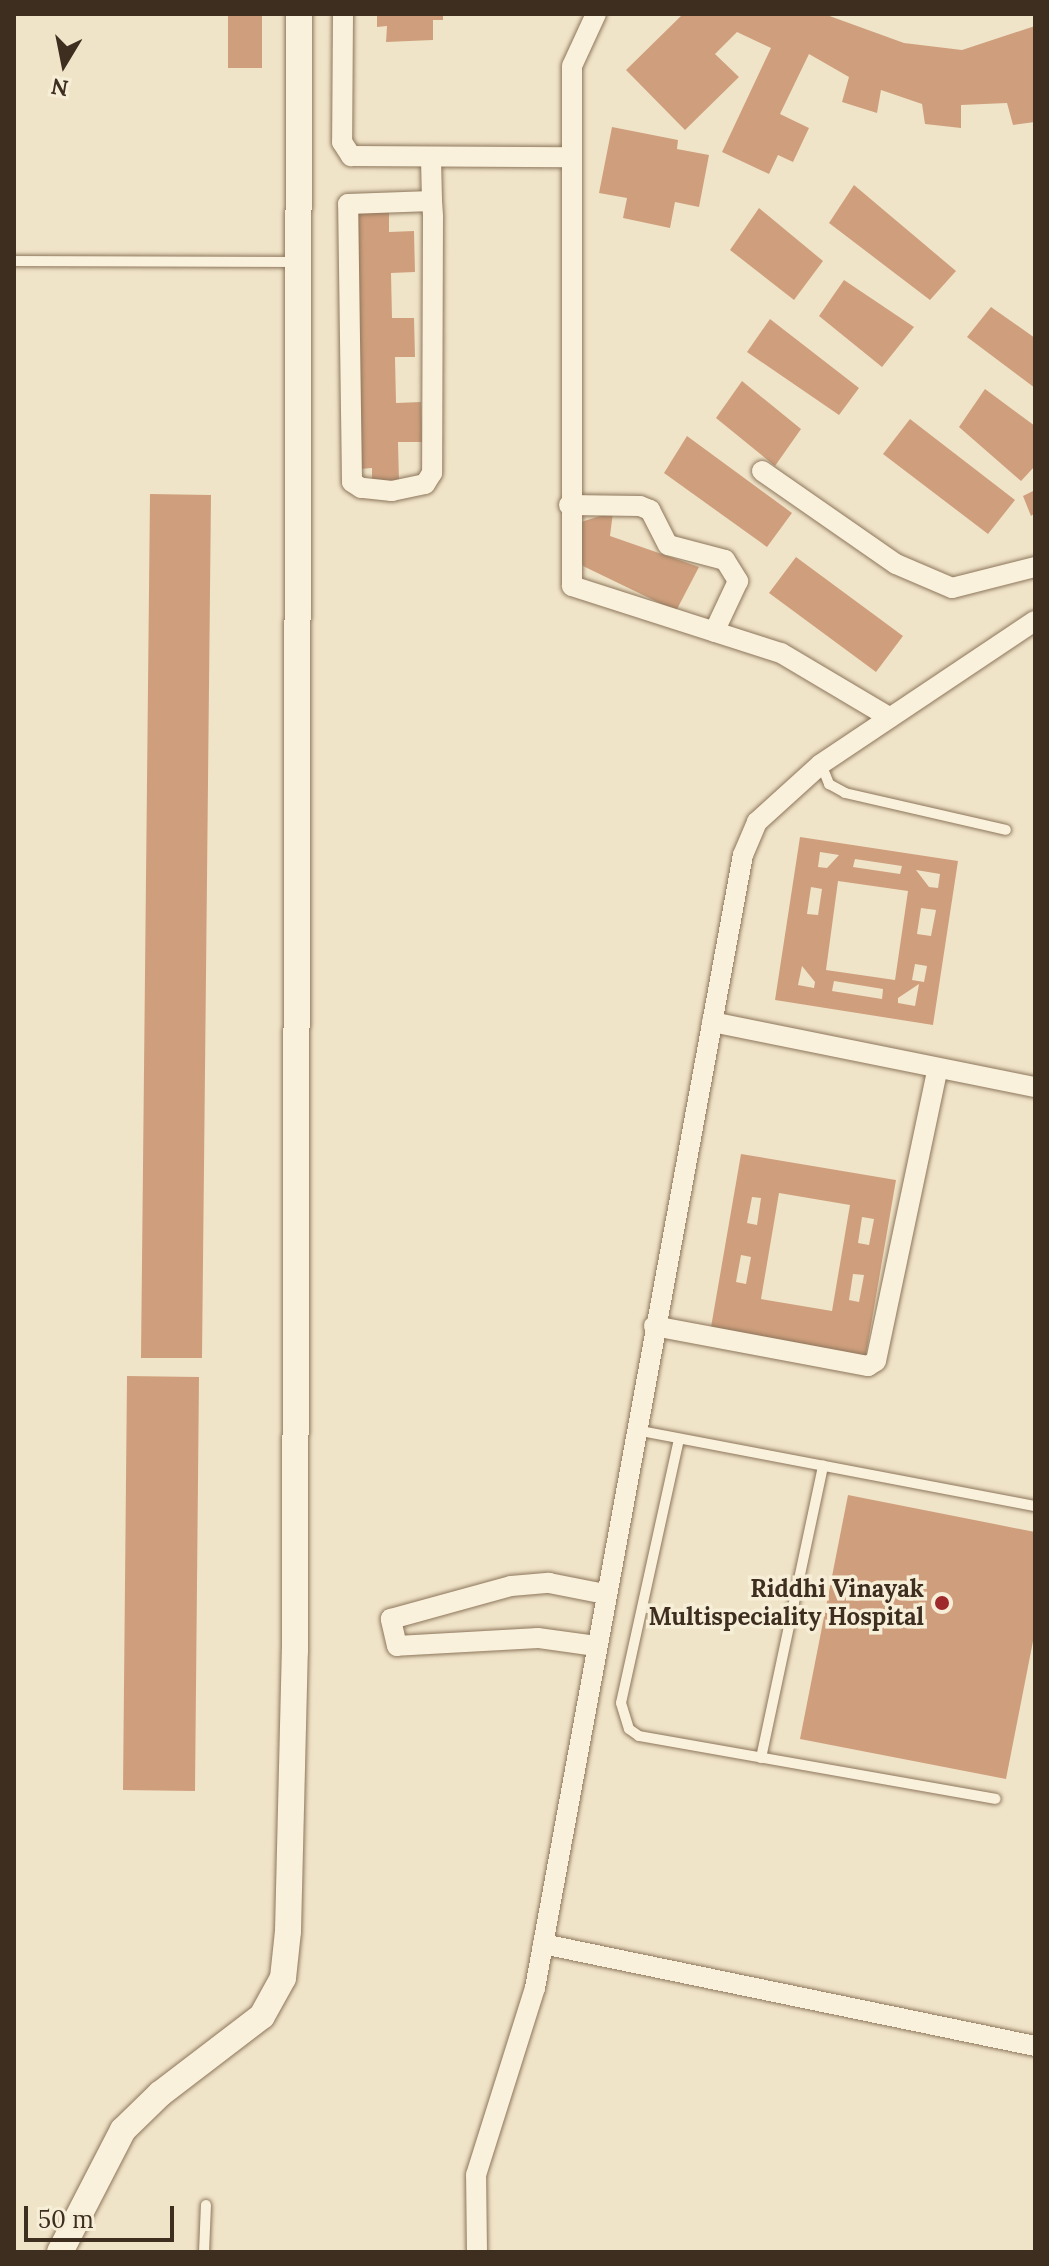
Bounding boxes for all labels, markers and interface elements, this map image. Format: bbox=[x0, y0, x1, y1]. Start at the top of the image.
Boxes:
north arrow bbox=[24, 24, 104, 104]
text: N bbox=[49, 72, 71, 103]
place label: Riddhi Vinayak Multispeciality Hospital bbox=[649, 1575, 924, 1631]
marker: Riddhi Vinayak Multispeciality Hospital bbox=[931, 1592, 953, 1614]
scale bar bbox=[28, 2190, 178, 2240]
text: 50 m bbox=[38, 2204, 94, 2235]

